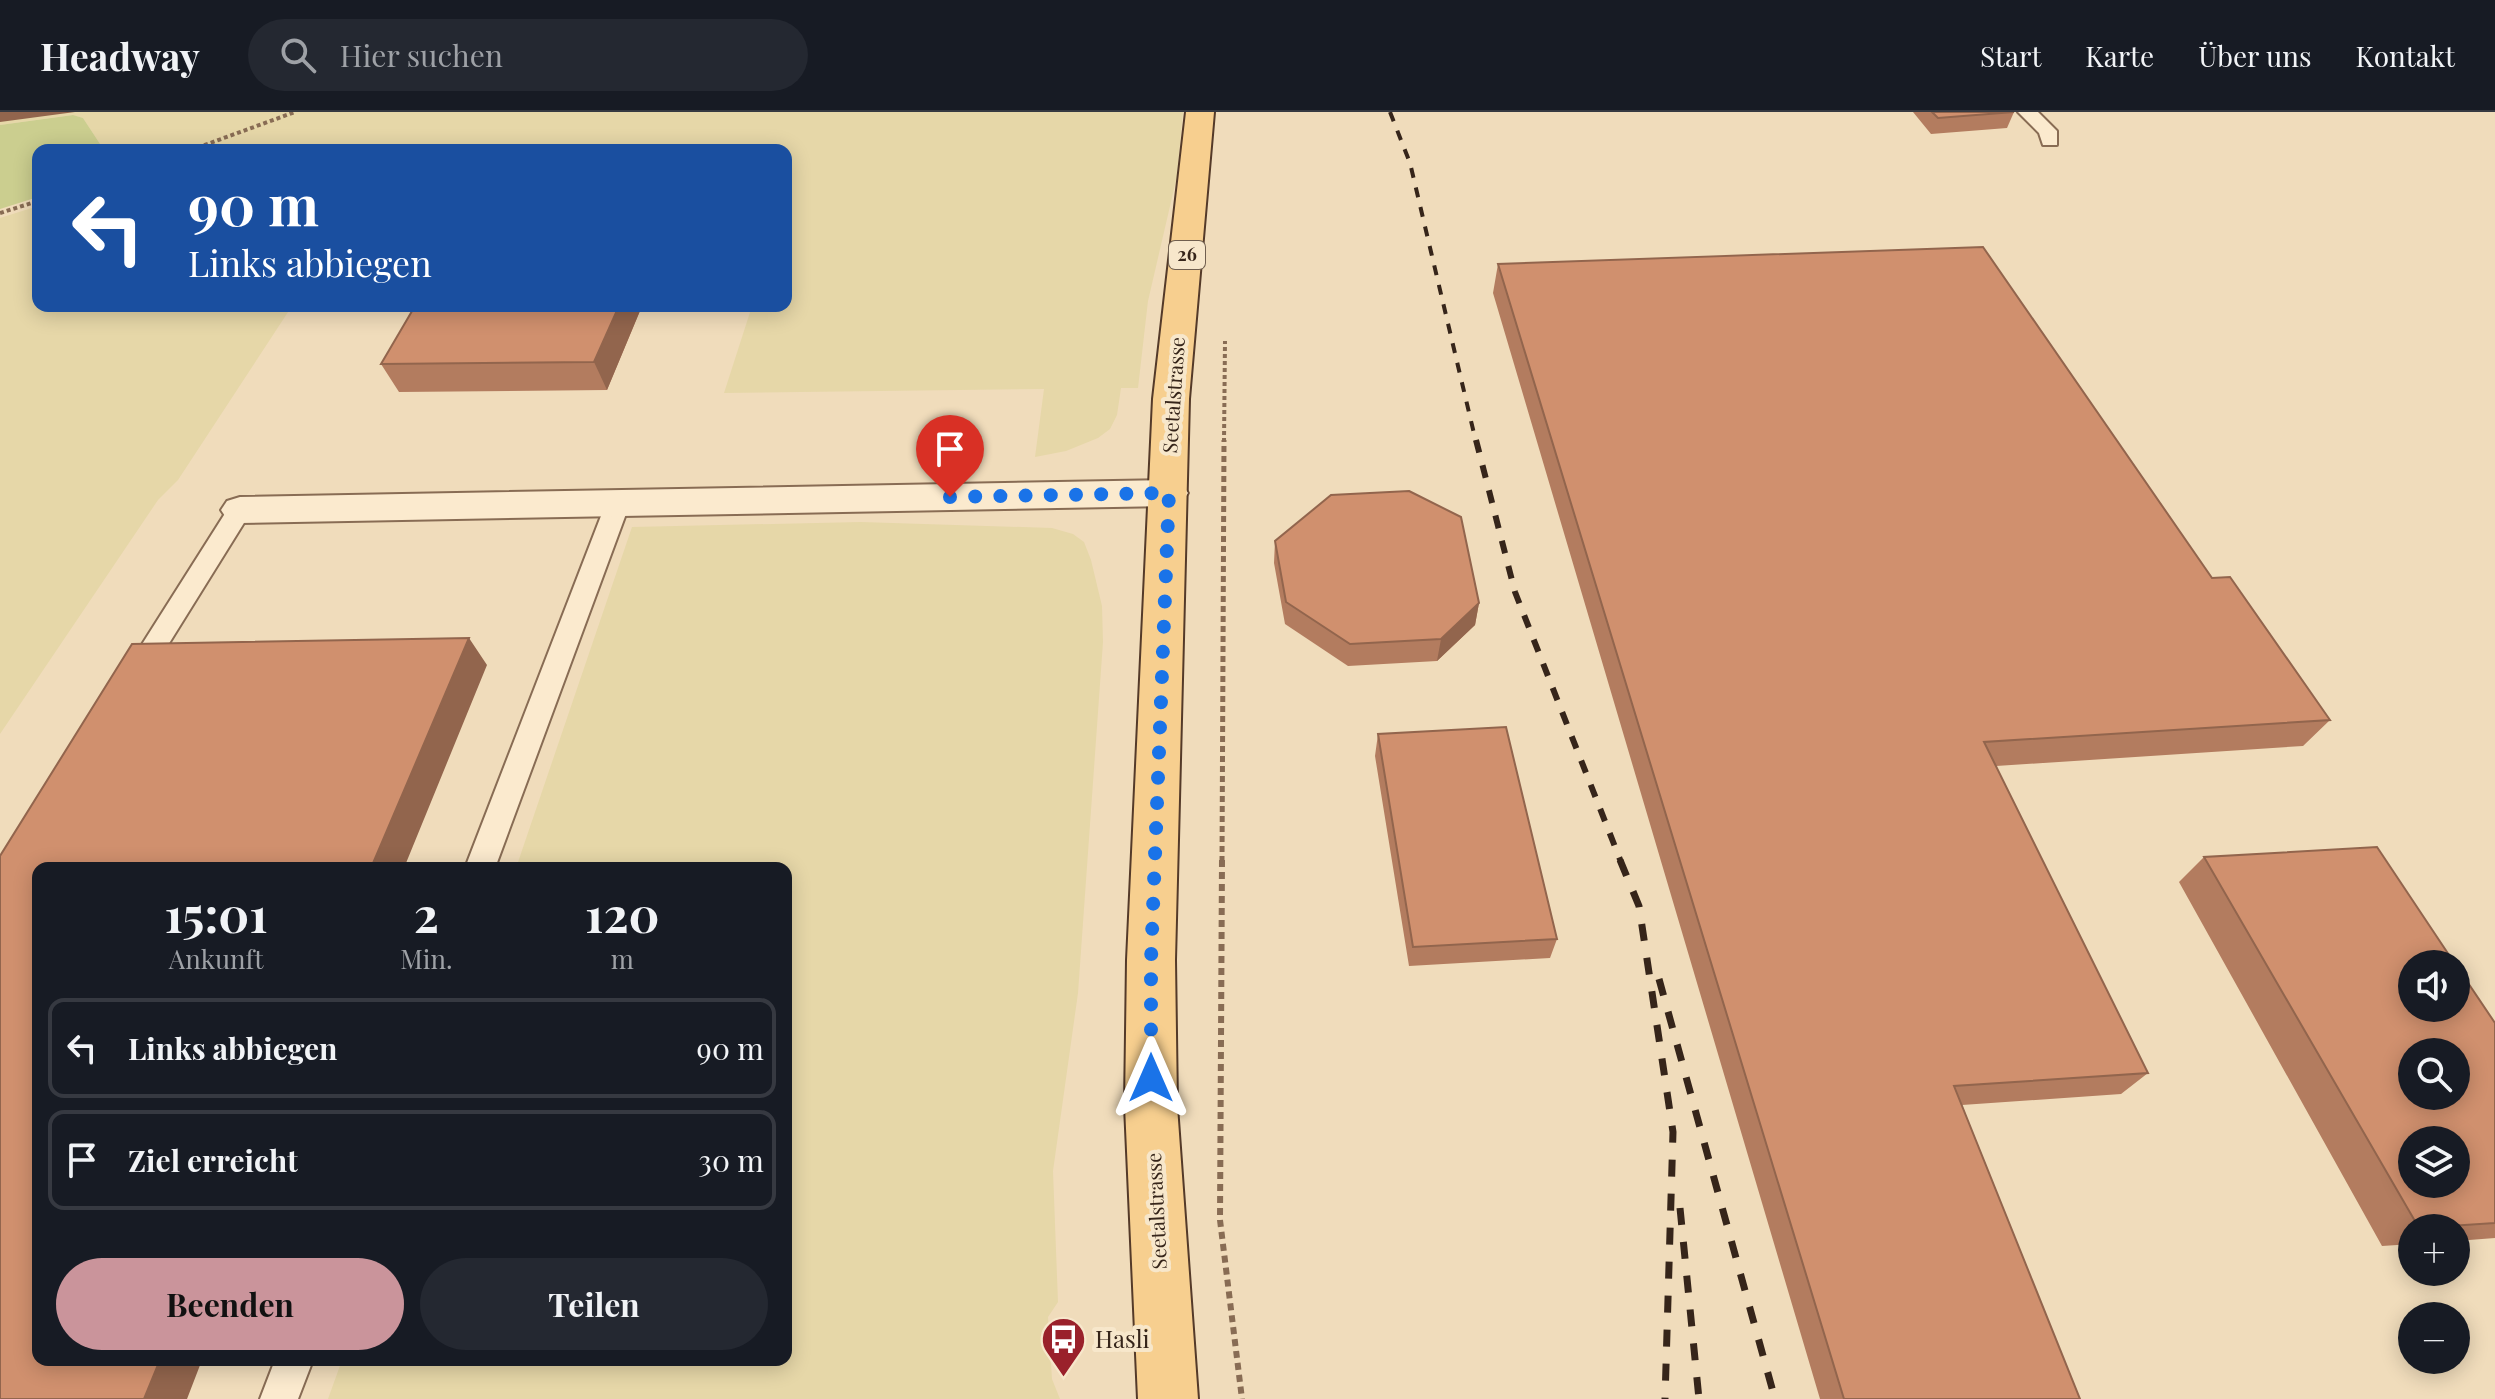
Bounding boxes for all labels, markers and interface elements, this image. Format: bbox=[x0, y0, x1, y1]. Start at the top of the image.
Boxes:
search box bbox=[248, 19, 808, 91]
text: Headway bbox=[40, 30, 200, 81]
icon: search bbox=[276, 33, 320, 77]
text: Hier suchen bbox=[340, 35, 503, 75]
text: Start bbox=[1980, 37, 2041, 74]
text: Karte bbox=[2085, 37, 2154, 74]
text: Über uns bbox=[2198, 37, 2311, 74]
text: Kontakt bbox=[2355, 37, 2455, 74]
text: 90 m bbox=[188, 166, 319, 241]
icon: left bbox=[56, 176, 160, 280]
text: Links abbiegen bbox=[188, 238, 432, 286]
road number: 26 bbox=[1169, 241, 1205, 269]
street label: Seetalstrasse bbox=[1155, 336, 1190, 454]
pin bbox=[916, 415, 984, 497]
icon: arrive bbox=[928, 427, 972, 471]
text: 15:01 bbox=[165, 881, 268, 945]
text: 2 bbox=[414, 881, 439, 945]
text: 120 bbox=[585, 881, 659, 945]
text: Ankunft bbox=[169, 941, 263, 976]
text: Min. bbox=[400, 941, 453, 976]
text: m bbox=[611, 941, 634, 976]
map controls bbox=[2398, 950, 2470, 1374]
button: sound bbox=[2398, 950, 2470, 1022]
icon: left bbox=[60, 1026, 104, 1070]
text: Links abbiegen bbox=[128, 1028, 337, 1068]
text: 90 m bbox=[697, 1028, 764, 1068]
position arrow bbox=[1109, 1036, 1193, 1120]
button: search bbox=[2398, 1038, 2470, 1110]
button: layers bbox=[2398, 1126, 2470, 1198]
icon: arrive bbox=[60, 1138, 104, 1182]
text: Ziel erreicht bbox=[128, 1140, 298, 1180]
text: 30 m bbox=[698, 1140, 764, 1180]
street label: Seetalstrasse bbox=[1139, 1152, 1172, 1270]
button: + bbox=[2398, 1214, 2470, 1286]
button: Beenden bbox=[56, 1258, 404, 1350]
button: Teilen bbox=[420, 1258, 768, 1350]
button: − bbox=[2398, 1302, 2470, 1374]
bus stop icon: Hasli bbox=[1040, 1316, 1088, 1379]
place label: Hasli bbox=[1095, 1322, 1150, 1354]

